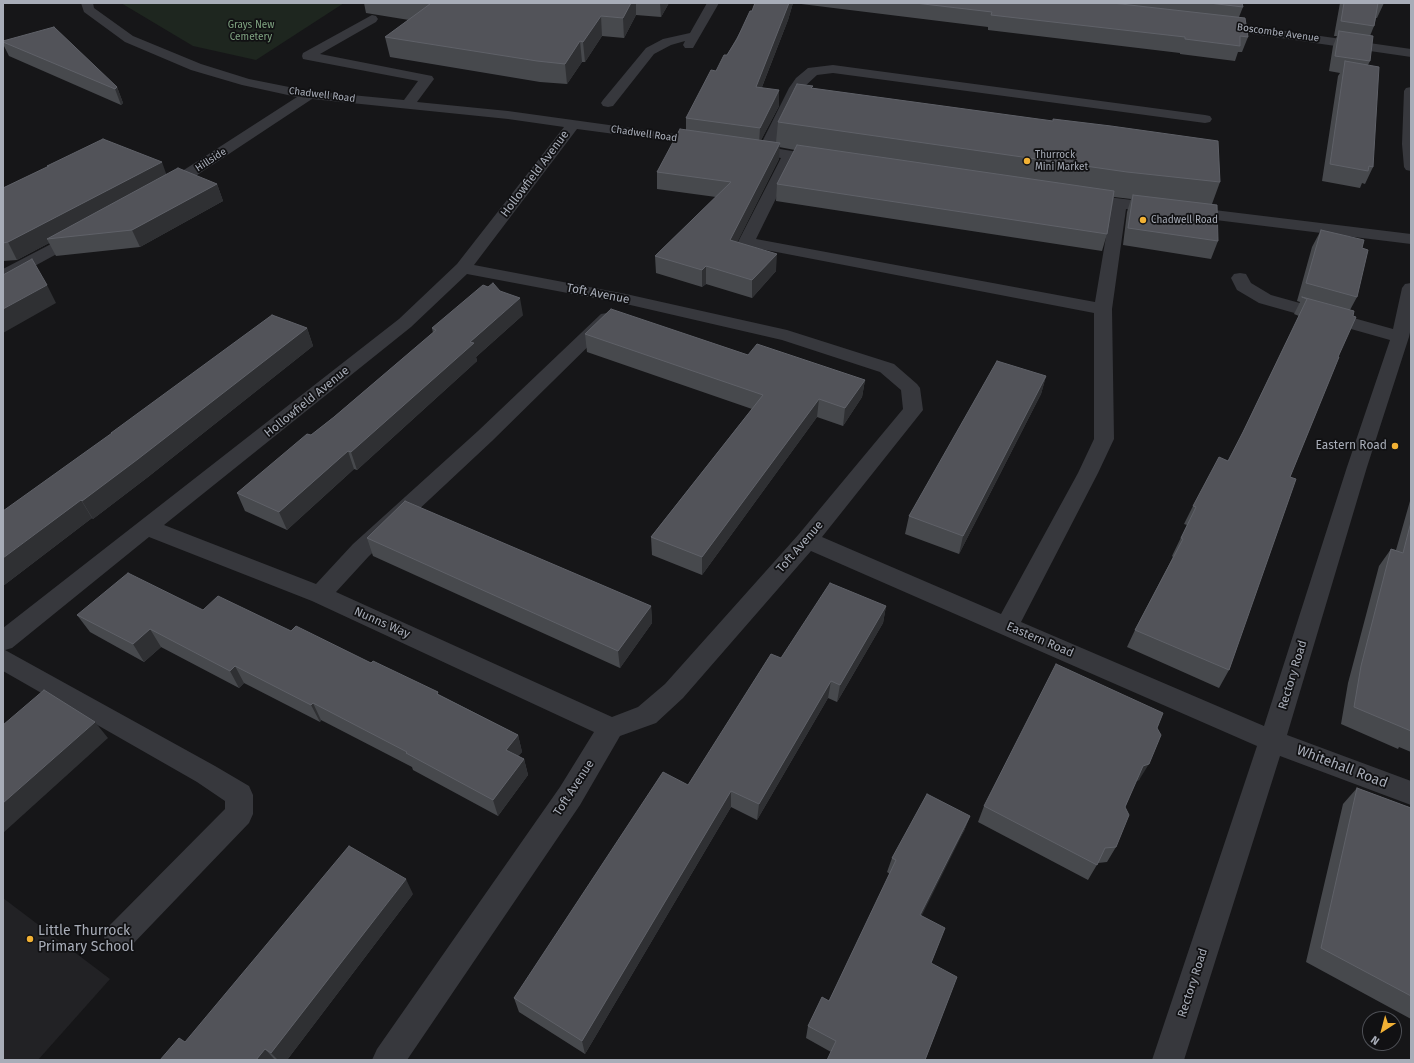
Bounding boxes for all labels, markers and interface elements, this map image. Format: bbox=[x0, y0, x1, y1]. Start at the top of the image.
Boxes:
park label: Grays New Cemetery bbox=[228, 19, 274, 42]
street label: Boscombe Avenue bbox=[1236, 21, 1320, 45]
street label: Chadwell Road bbox=[288, 85, 356, 105]
street label: Chadwell Road bbox=[610, 123, 678, 145]
street label: Hollowfield Avenue bbox=[498, 128, 572, 220]
street label: Hillside bbox=[193, 146, 229, 174]
place label: Thurrock Mini Market bbox=[1035, 149, 1088, 172]
marker: Thurrock Mini Market bbox=[1022, 156, 1032, 166]
place label: Chadwell Road bbox=[1151, 214, 1218, 226]
marker: Chadwell Road bbox=[1138, 215, 1148, 225]
street label: Toft Avenue bbox=[565, 281, 631, 307]
street label: Hollowfield Avenue bbox=[262, 363, 352, 441]
place label: Eastern Road bbox=[1316, 439, 1387, 453]
marker: Eastern Road bbox=[1390, 441, 1400, 451]
street label: Toft Avenue bbox=[774, 518, 826, 576]
street label: Nunns Way bbox=[352, 604, 412, 642]
street label: Eastern Road bbox=[1004, 619, 1076, 661]
street label: Rectory Road bbox=[1276, 639, 1310, 711]
street label: Whitehall Road bbox=[1294, 742, 1390, 792]
street label: Toft Avenue bbox=[551, 757, 597, 819]
place label: Little Thurrock Primary School bbox=[38, 923, 134, 956]
marker: Little Thurrock Primary School bbox=[25, 934, 35, 944]
street label: Rectory Road bbox=[1175, 947, 1211, 1019]
north arrow bbox=[1362, 1011, 1402, 1051]
text: N bbox=[1368, 1033, 1382, 1048]

